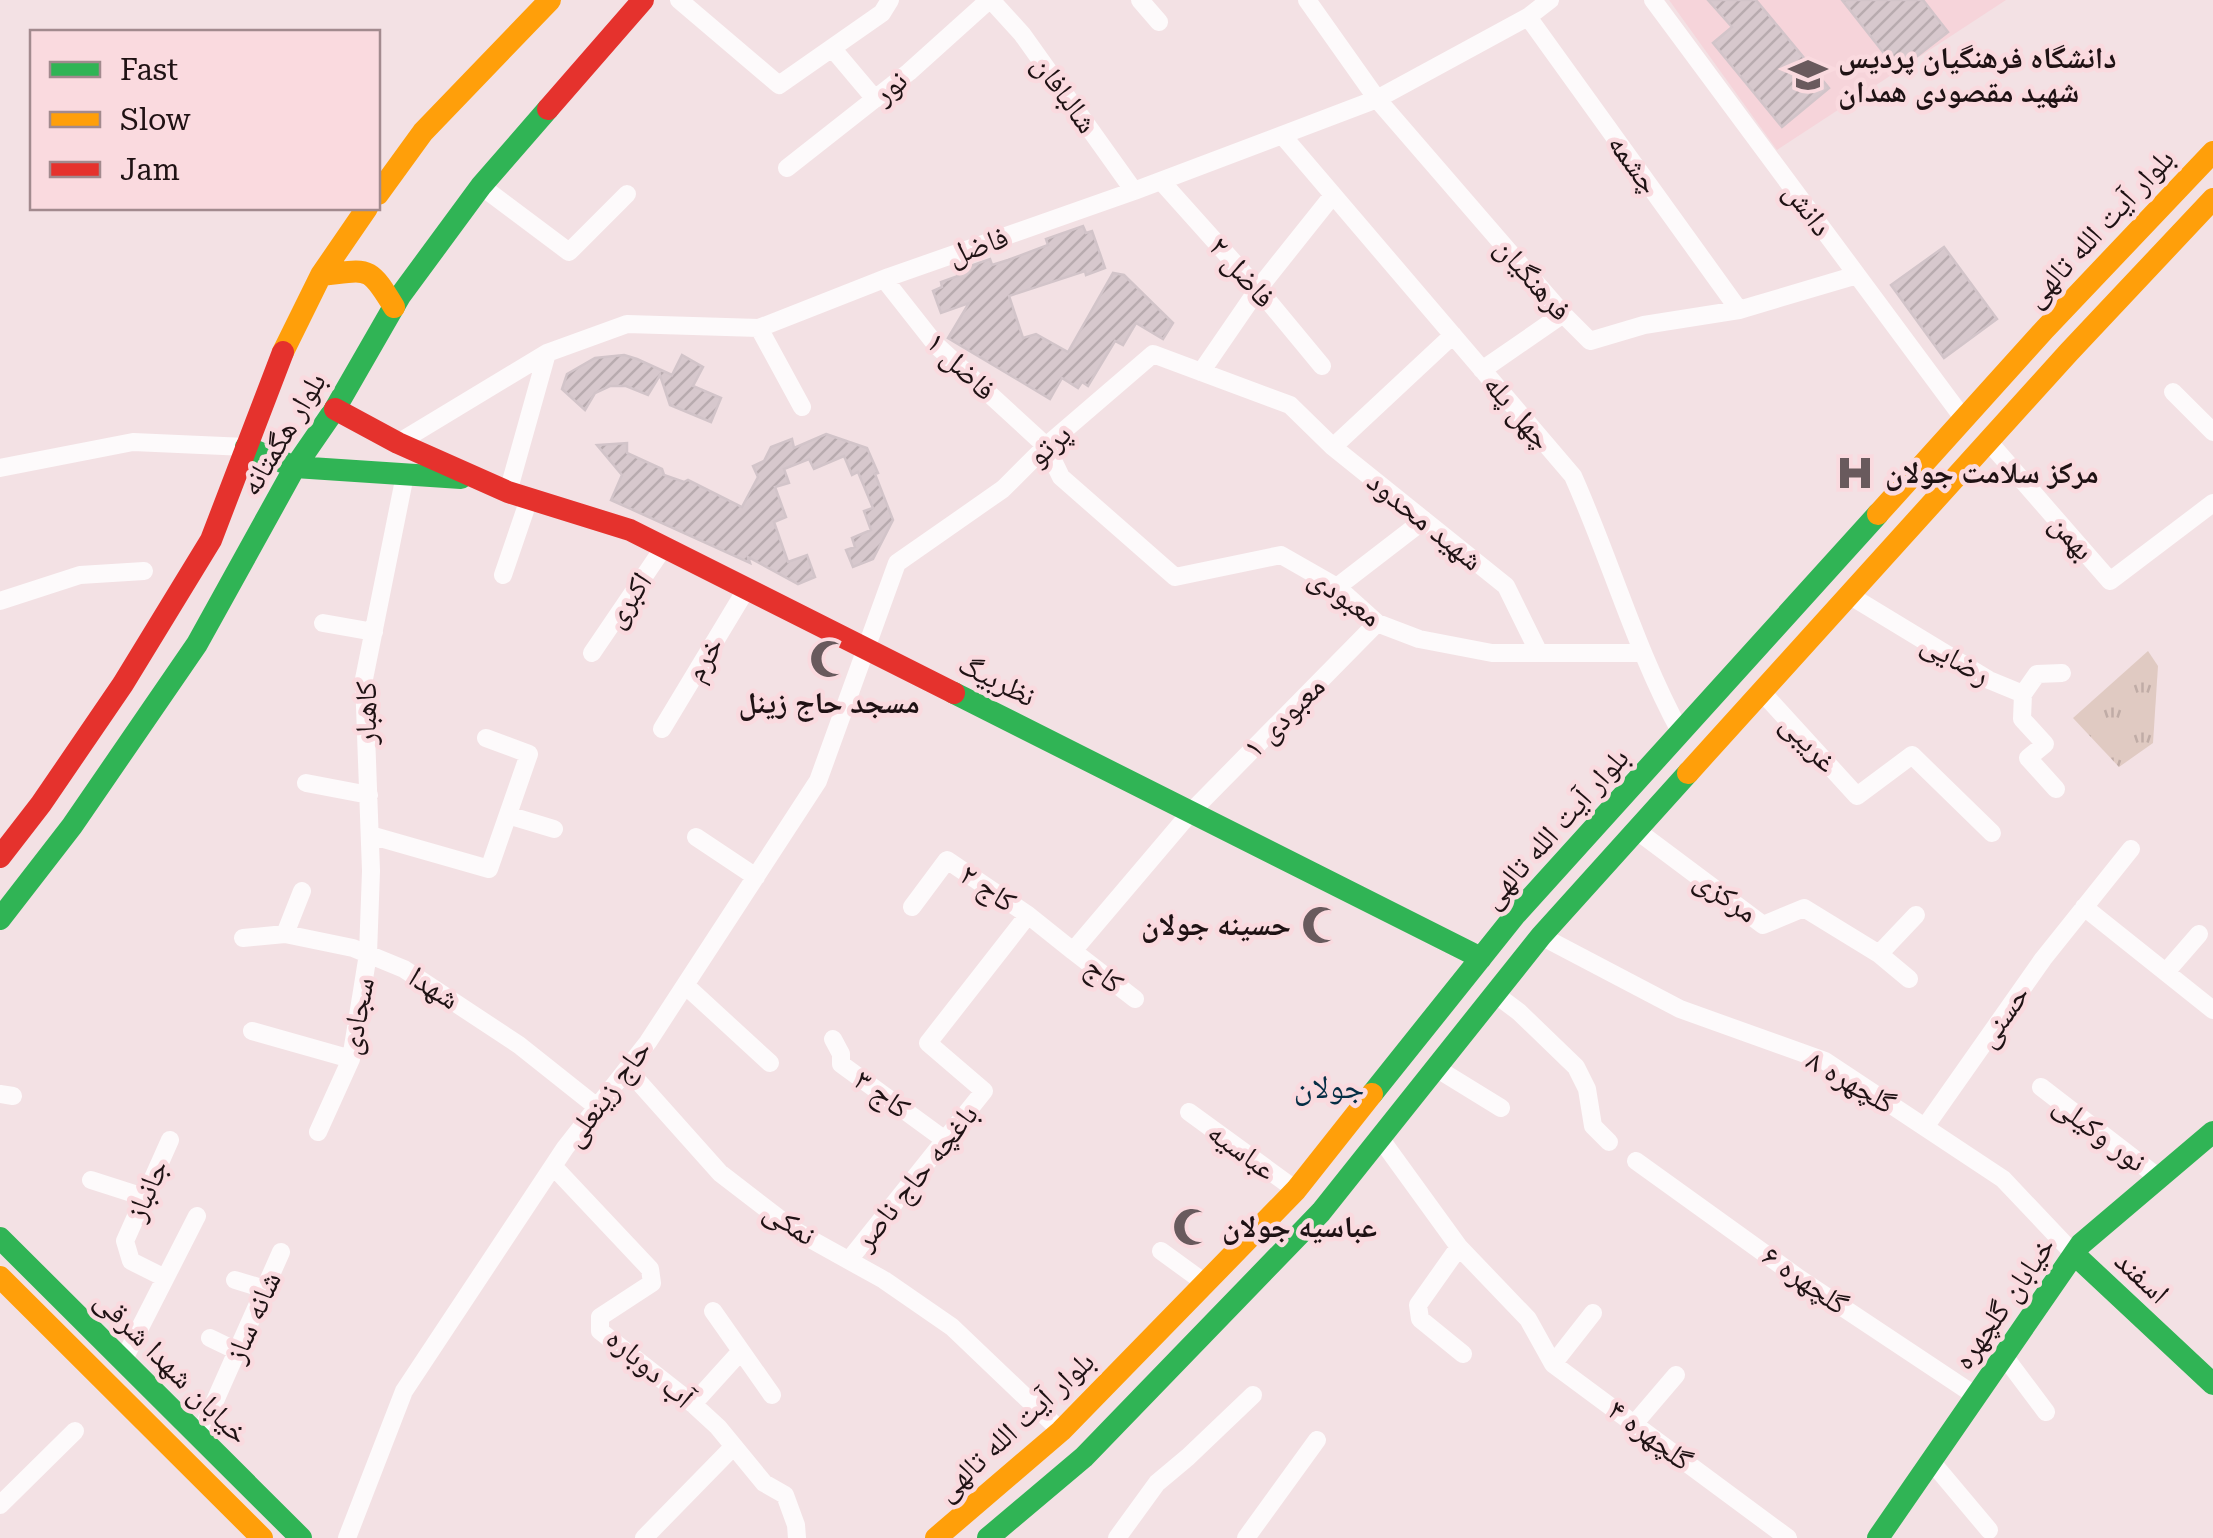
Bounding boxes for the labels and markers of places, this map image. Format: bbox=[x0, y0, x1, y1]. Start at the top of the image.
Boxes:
place label: دانشگاه فرهنگیان پردیس شهید مقصودی همدان bbox=[1838, 40, 2116, 110]
school or university icon: دانشگاه فرهنگیان پردیس شهید مقصودی همدان bbox=[1787, 54, 1829, 96]
hospital icon: مرکز سلامت جولان bbox=[1834, 452, 1876, 494]
place label: مرکز سلامت جولان bbox=[1885, 455, 2099, 491]
mosque icon: مسجد حاج زینل bbox=[808, 638, 850, 680]
place label: مسجد حاج زینل bbox=[738, 685, 920, 722]
mosque icon: حسینه جولان bbox=[1300, 904, 1342, 946]
place label: حسینه جولان bbox=[1141, 907, 1291, 943]
mosque icon: عباسیه جولان bbox=[1171, 1206, 1213, 1248]
place label: عباسیه جولان bbox=[1222, 1209, 1377, 1245]

